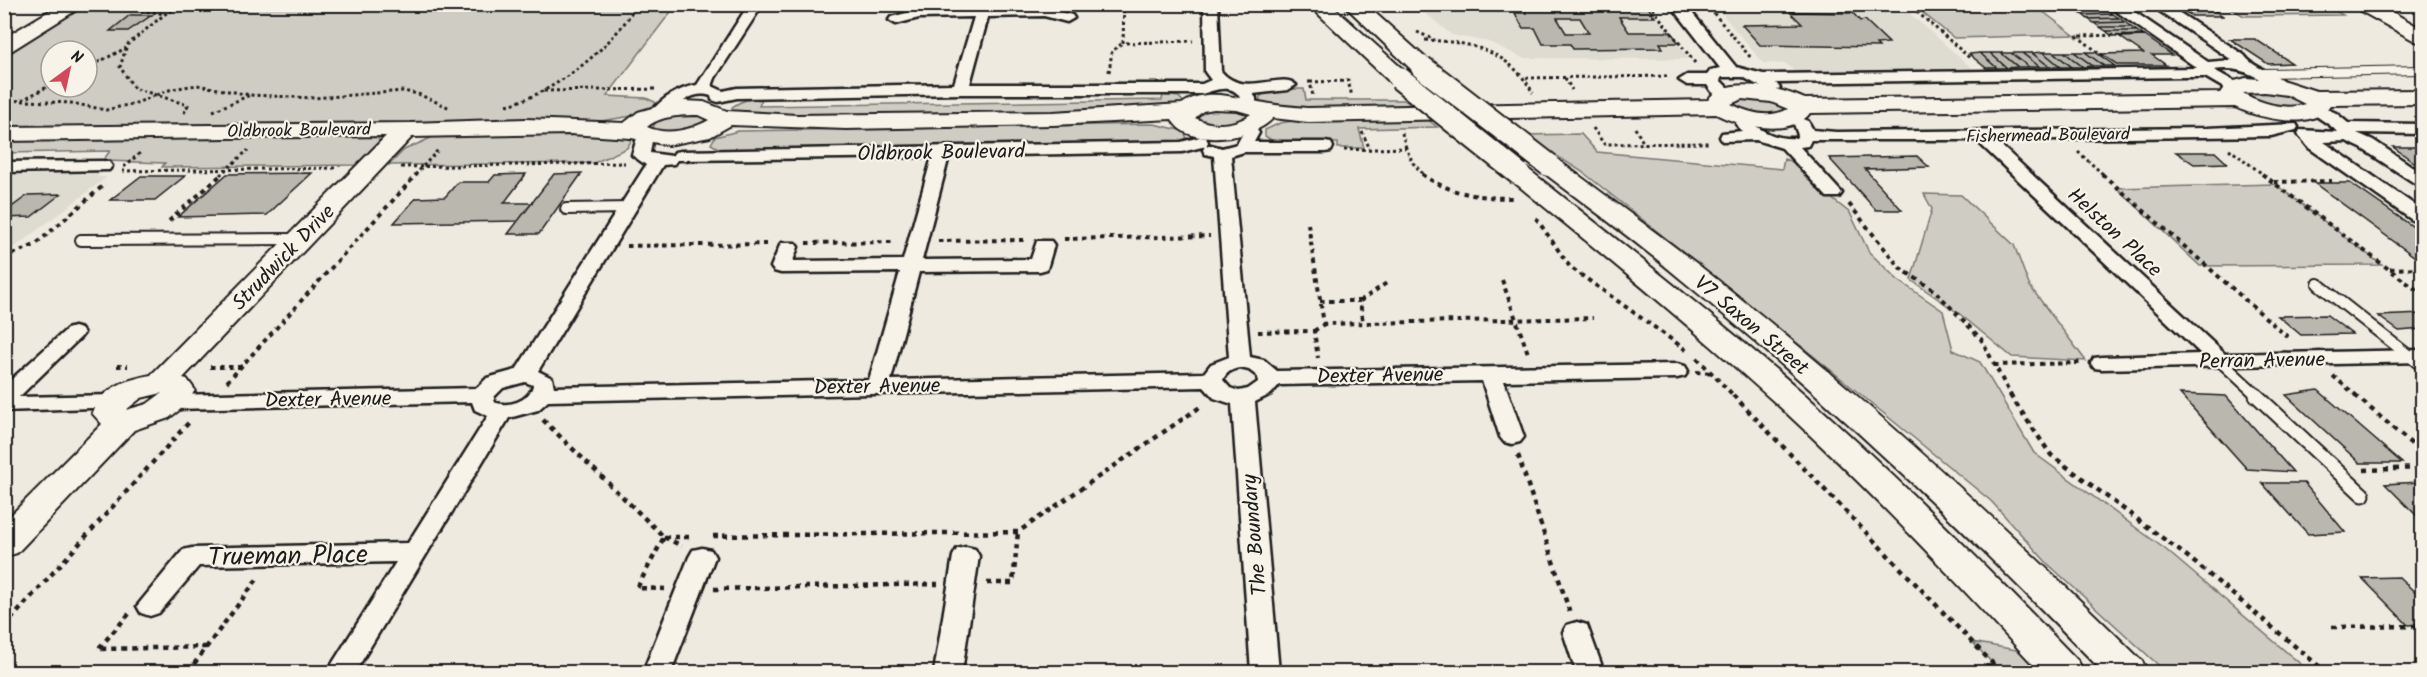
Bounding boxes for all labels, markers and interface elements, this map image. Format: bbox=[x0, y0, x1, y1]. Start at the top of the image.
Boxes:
north arrow bbox=[39, 39, 99, 99]
text: N bbox=[65, 44, 87, 71]
street label: Oldbrook Boulevard bbox=[227, 116, 372, 147]
street label: Fishermead Boulevard bbox=[1966, 121, 2131, 152]
street label: Oldbrook Boulevard bbox=[857, 136, 1026, 171]
street label: Helston Place bbox=[2059, 180, 2170, 286]
street label: Strudwick Drive bbox=[224, 197, 344, 319]
street label: V7 Saxon Street bbox=[1686, 268, 1817, 385]
street label: Perran Avenue bbox=[2199, 344, 2326, 379]
street label: Dexter Avenue bbox=[1316, 359, 1444, 394]
street label: Dexter Avenue bbox=[813, 370, 941, 405]
street label: Dexter Avenue bbox=[264, 383, 392, 418]
street label: The Boundary bbox=[1234, 473, 1277, 597]
street label: Trueman Place bbox=[208, 535, 369, 579]

